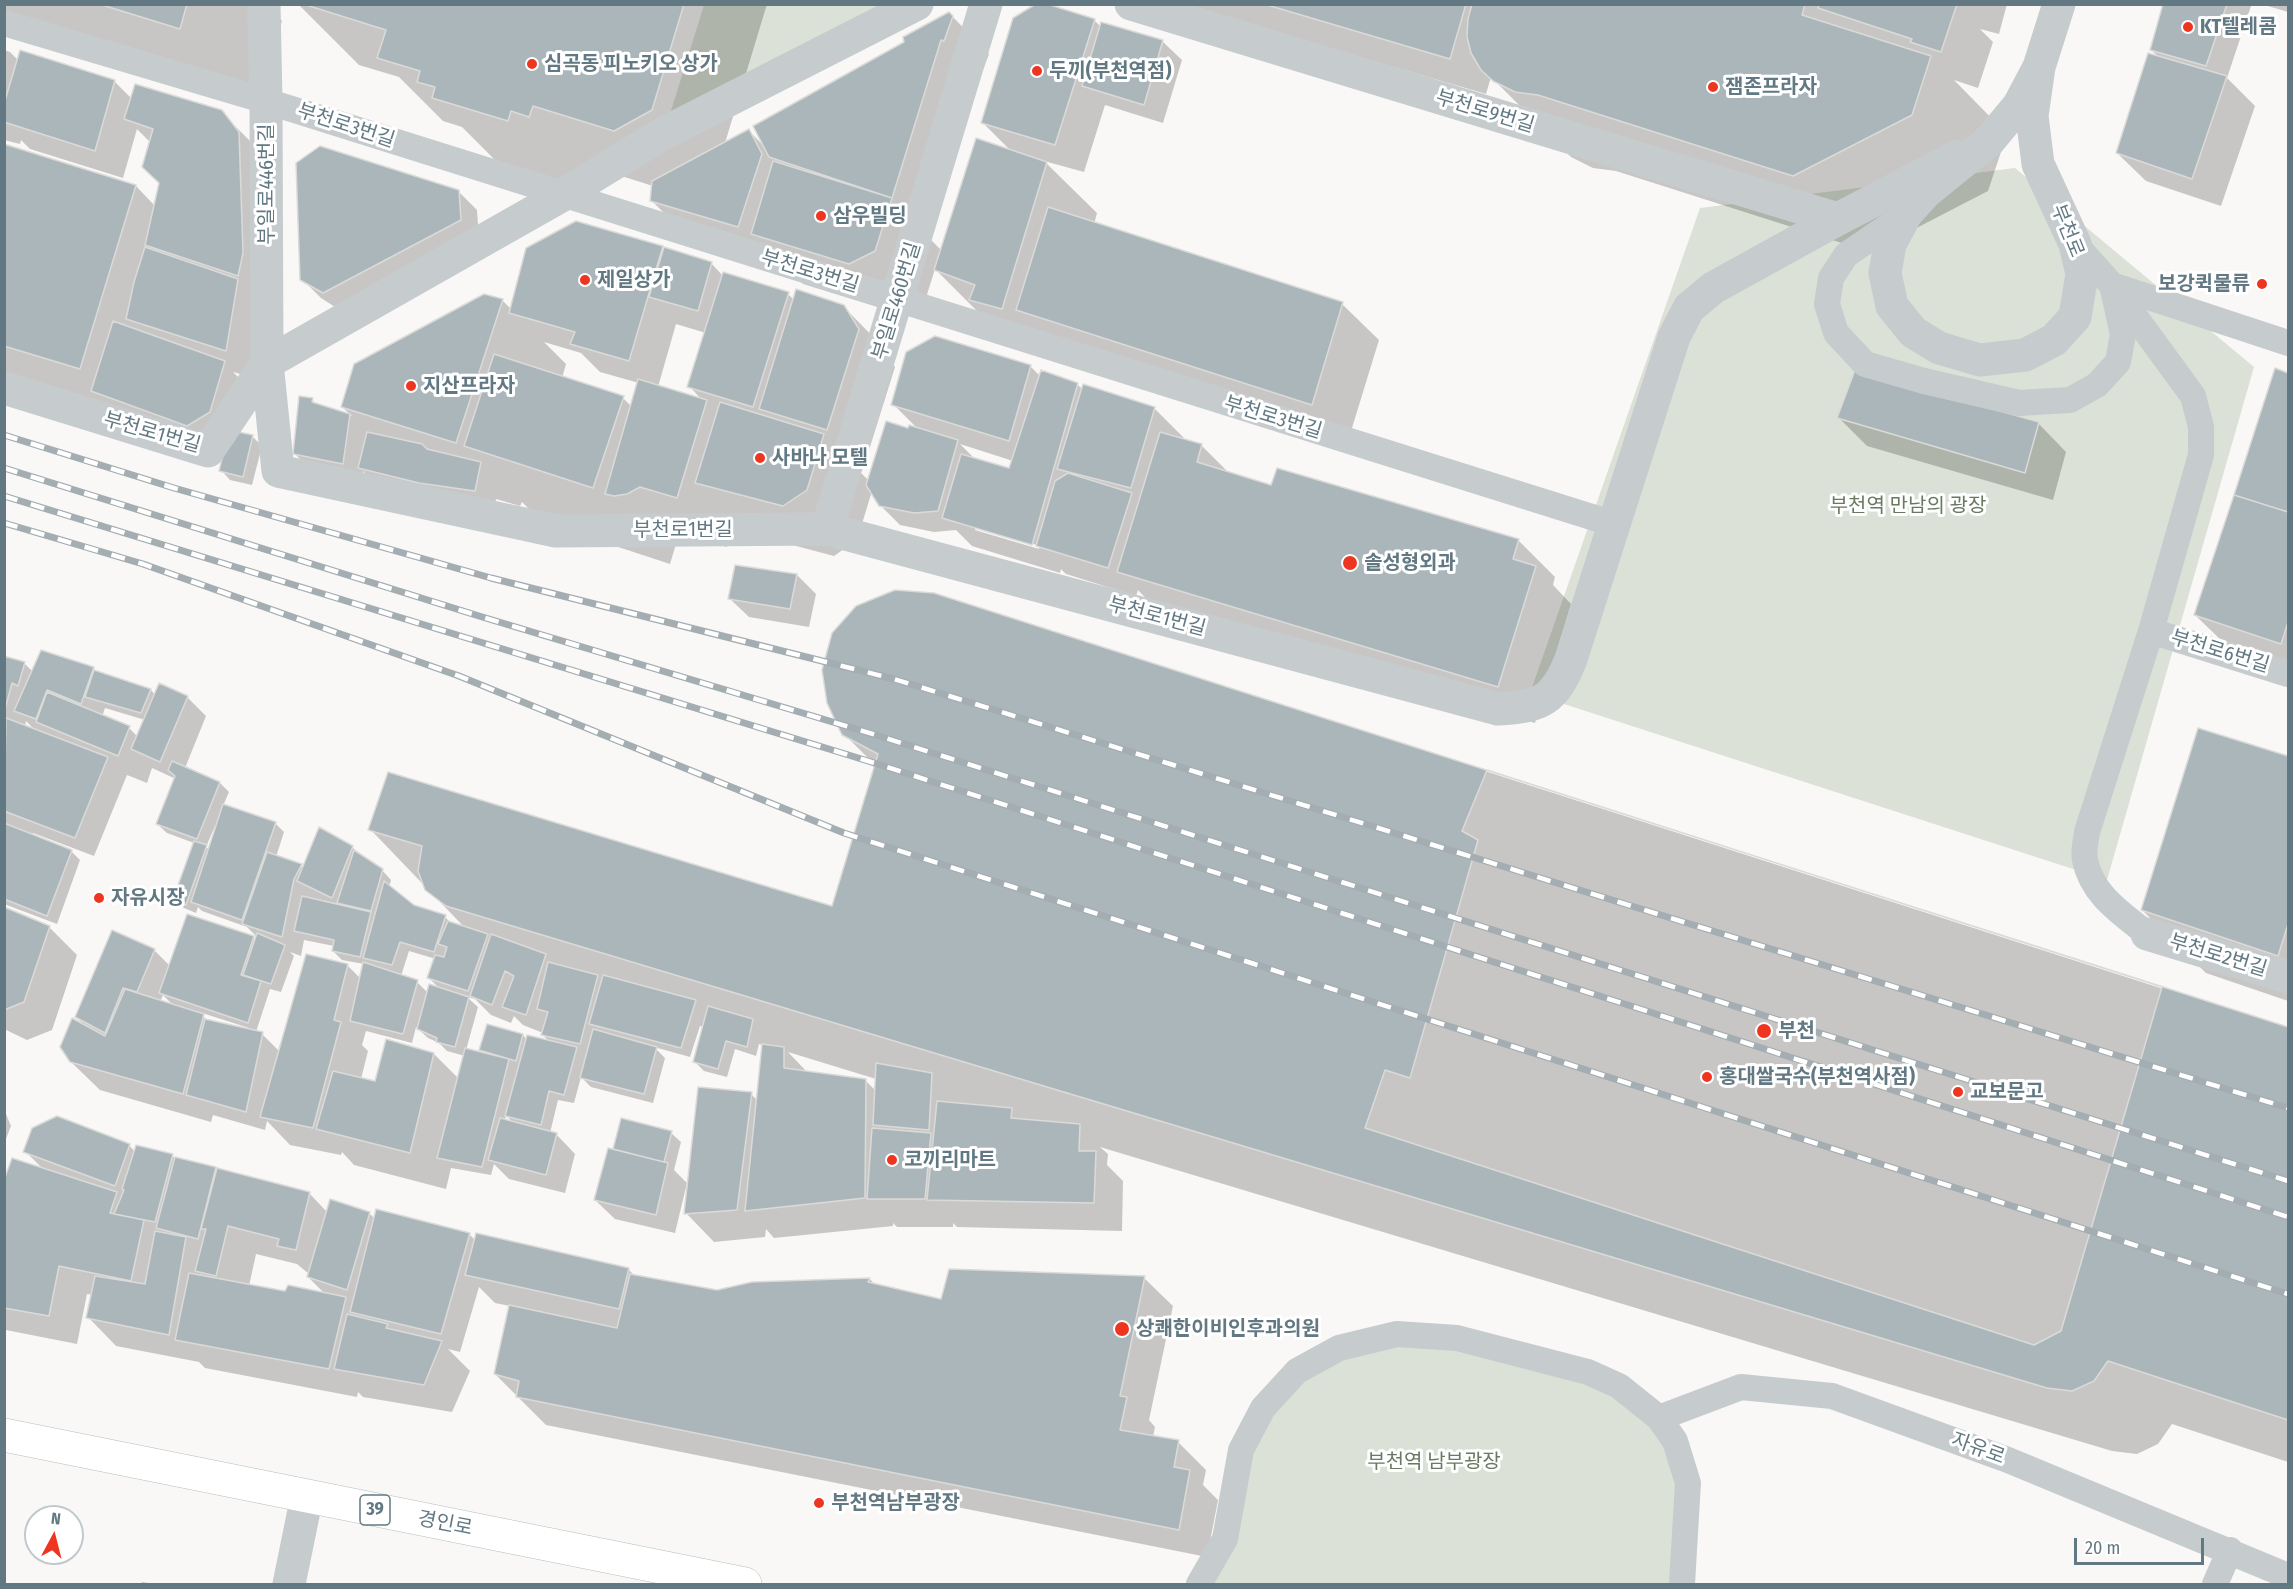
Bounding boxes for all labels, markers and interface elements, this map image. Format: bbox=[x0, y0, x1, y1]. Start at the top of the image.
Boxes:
place label: KT텔레콤 bbox=[2200, 15, 2277, 39]
marker: KT텔레콤 bbox=[2181, 20, 2195, 34]
place label: 심곡동 피노키오 상가 bbox=[544, 52, 718, 76]
marker: 심곡동 피노키오 상가 bbox=[525, 57, 539, 71]
place label: 두끼(부천역점) bbox=[1049, 59, 1171, 83]
marker: 두끼(부천역점) bbox=[1030, 64, 1044, 78]
place label: 잼존프라자 bbox=[1725, 75, 1817, 99]
marker: 잼존프라자 bbox=[1706, 80, 1720, 94]
street label: 부천로9번길 bbox=[1433, 86, 1537, 138]
street label: 부천로3번길 bbox=[294, 99, 398, 153]
street label: 부일로446번길 bbox=[255, 123, 279, 245]
street label: 부천로 bbox=[2046, 201, 2088, 261]
place label: 삼우빌딩 bbox=[833, 204, 907, 228]
marker: 삼우빌딩 bbox=[814, 209, 828, 223]
street label: 부일로460번길 bbox=[868, 239, 926, 363]
street label: 부천로3번길 bbox=[758, 246, 862, 298]
place label: 제일상가 bbox=[597, 268, 671, 292]
place label: 보강퀵물류 bbox=[2158, 272, 2250, 296]
marker: 제일상가 bbox=[578, 273, 592, 287]
marker: 보강퀵물류 bbox=[2255, 277, 2269, 291]
place label: 지산프라자 bbox=[423, 374, 515, 398]
marker: 지산프라자 bbox=[404, 379, 418, 393]
street label: 부천로3번길 bbox=[1221, 392, 1325, 444]
street label: 부천로1번길 bbox=[101, 408, 203, 458]
place label: 사바나 모텔 bbox=[772, 446, 868, 470]
marker: 사바나 모텔 bbox=[753, 451, 767, 465]
park label: 부천역 만남의 광장 bbox=[1830, 494, 1986, 518]
street label: 부천로1번길 bbox=[633, 518, 733, 542]
place label: 솔성형외과 bbox=[1364, 551, 1456, 575]
marker: 솔성형외과 bbox=[1341, 554, 1359, 572]
street label: 부천로1번길 bbox=[1106, 592, 1208, 642]
street label: 부천로6번길 bbox=[2168, 626, 2272, 678]
place label: 자유시장 bbox=[111, 886, 185, 910]
marker: 자유시장 bbox=[92, 891, 106, 905]
street label: 부천로2번길 bbox=[2166, 930, 2270, 982]
place label: 부천 bbox=[1778, 1019, 1815, 1043]
marker: 부천 bbox=[1755, 1022, 1773, 1040]
place label: 홍대쌀국수(부천역사점) bbox=[1719, 1065, 1915, 1089]
marker: 홍대쌀국수(부천역사점) bbox=[1700, 1070, 1714, 1084]
place label: 교보문고 bbox=[1970, 1080, 2044, 1104]
marker: 교보문고 bbox=[1951, 1085, 1965, 1099]
place label: 코끼리마트 bbox=[904, 1148, 996, 1172]
marker: 코끼리마트 bbox=[885, 1153, 899, 1167]
place label: 상쾌한이비인후과의원 bbox=[1136, 1317, 1320, 1341]
marker: 상쾌한이비인후과의원 bbox=[1113, 1320, 1131, 1338]
street label: 자유로 bbox=[1948, 1428, 2008, 1470]
park label: 부천역 남부광장 bbox=[1367, 1450, 1501, 1474]
place label: 부천역남부광장 bbox=[831, 1491, 960, 1515]
road number: 39 bbox=[360, 1495, 390, 1525]
marker: 부천역남부광장 bbox=[812, 1496, 826, 1510]
north arrow bbox=[24, 1505, 84, 1565]
street label: 경인로 bbox=[416, 1507, 474, 1541]
text: N bbox=[50, 1509, 62, 1529]
scale bar bbox=[2077, 1526, 2208, 1564]
text: 20 m bbox=[2085, 1537, 2120, 1559]

